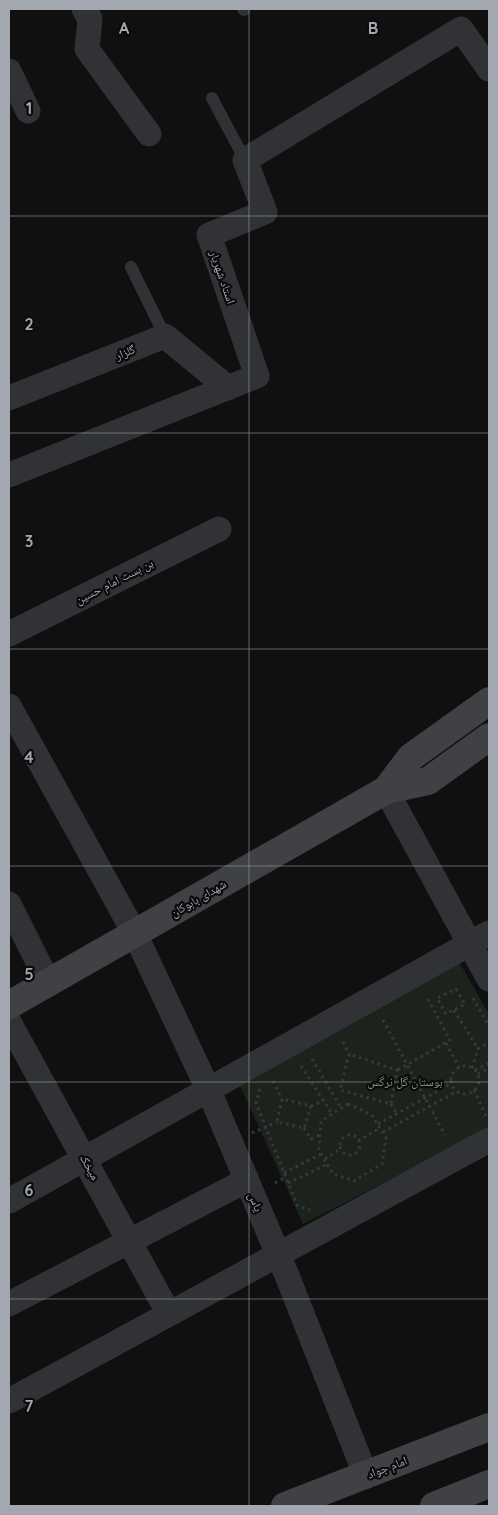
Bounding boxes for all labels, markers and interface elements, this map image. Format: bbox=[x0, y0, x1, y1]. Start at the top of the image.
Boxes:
text: A bbox=[119, 18, 130, 38]
text: B bbox=[368, 18, 378, 38]
text: 1 bbox=[26, 98, 32, 118]
street label: استاد شهریار bbox=[206, 247, 239, 306]
text: 2 bbox=[24, 314, 34, 334]
street label: گلزار bbox=[112, 341, 137, 363]
text: 3 bbox=[25, 531, 33, 551]
street label: بن بست امام حسین bbox=[73, 555, 156, 608]
text: 4 bbox=[24, 747, 34, 767]
street label: شهدای بابوکان bbox=[167, 876, 229, 920]
text: 5 bbox=[24, 964, 34, 984]
park label: بوستان گل نرگس bbox=[367, 1074, 443, 1089]
street label: میخک bbox=[77, 1152, 103, 1183]
text: 6 bbox=[25, 1180, 34, 1200]
street label: یاس bbox=[245, 1190, 267, 1214]
text: 7 bbox=[25, 1396, 34, 1416]
street label: امام جواد bbox=[365, 1452, 410, 1482]

